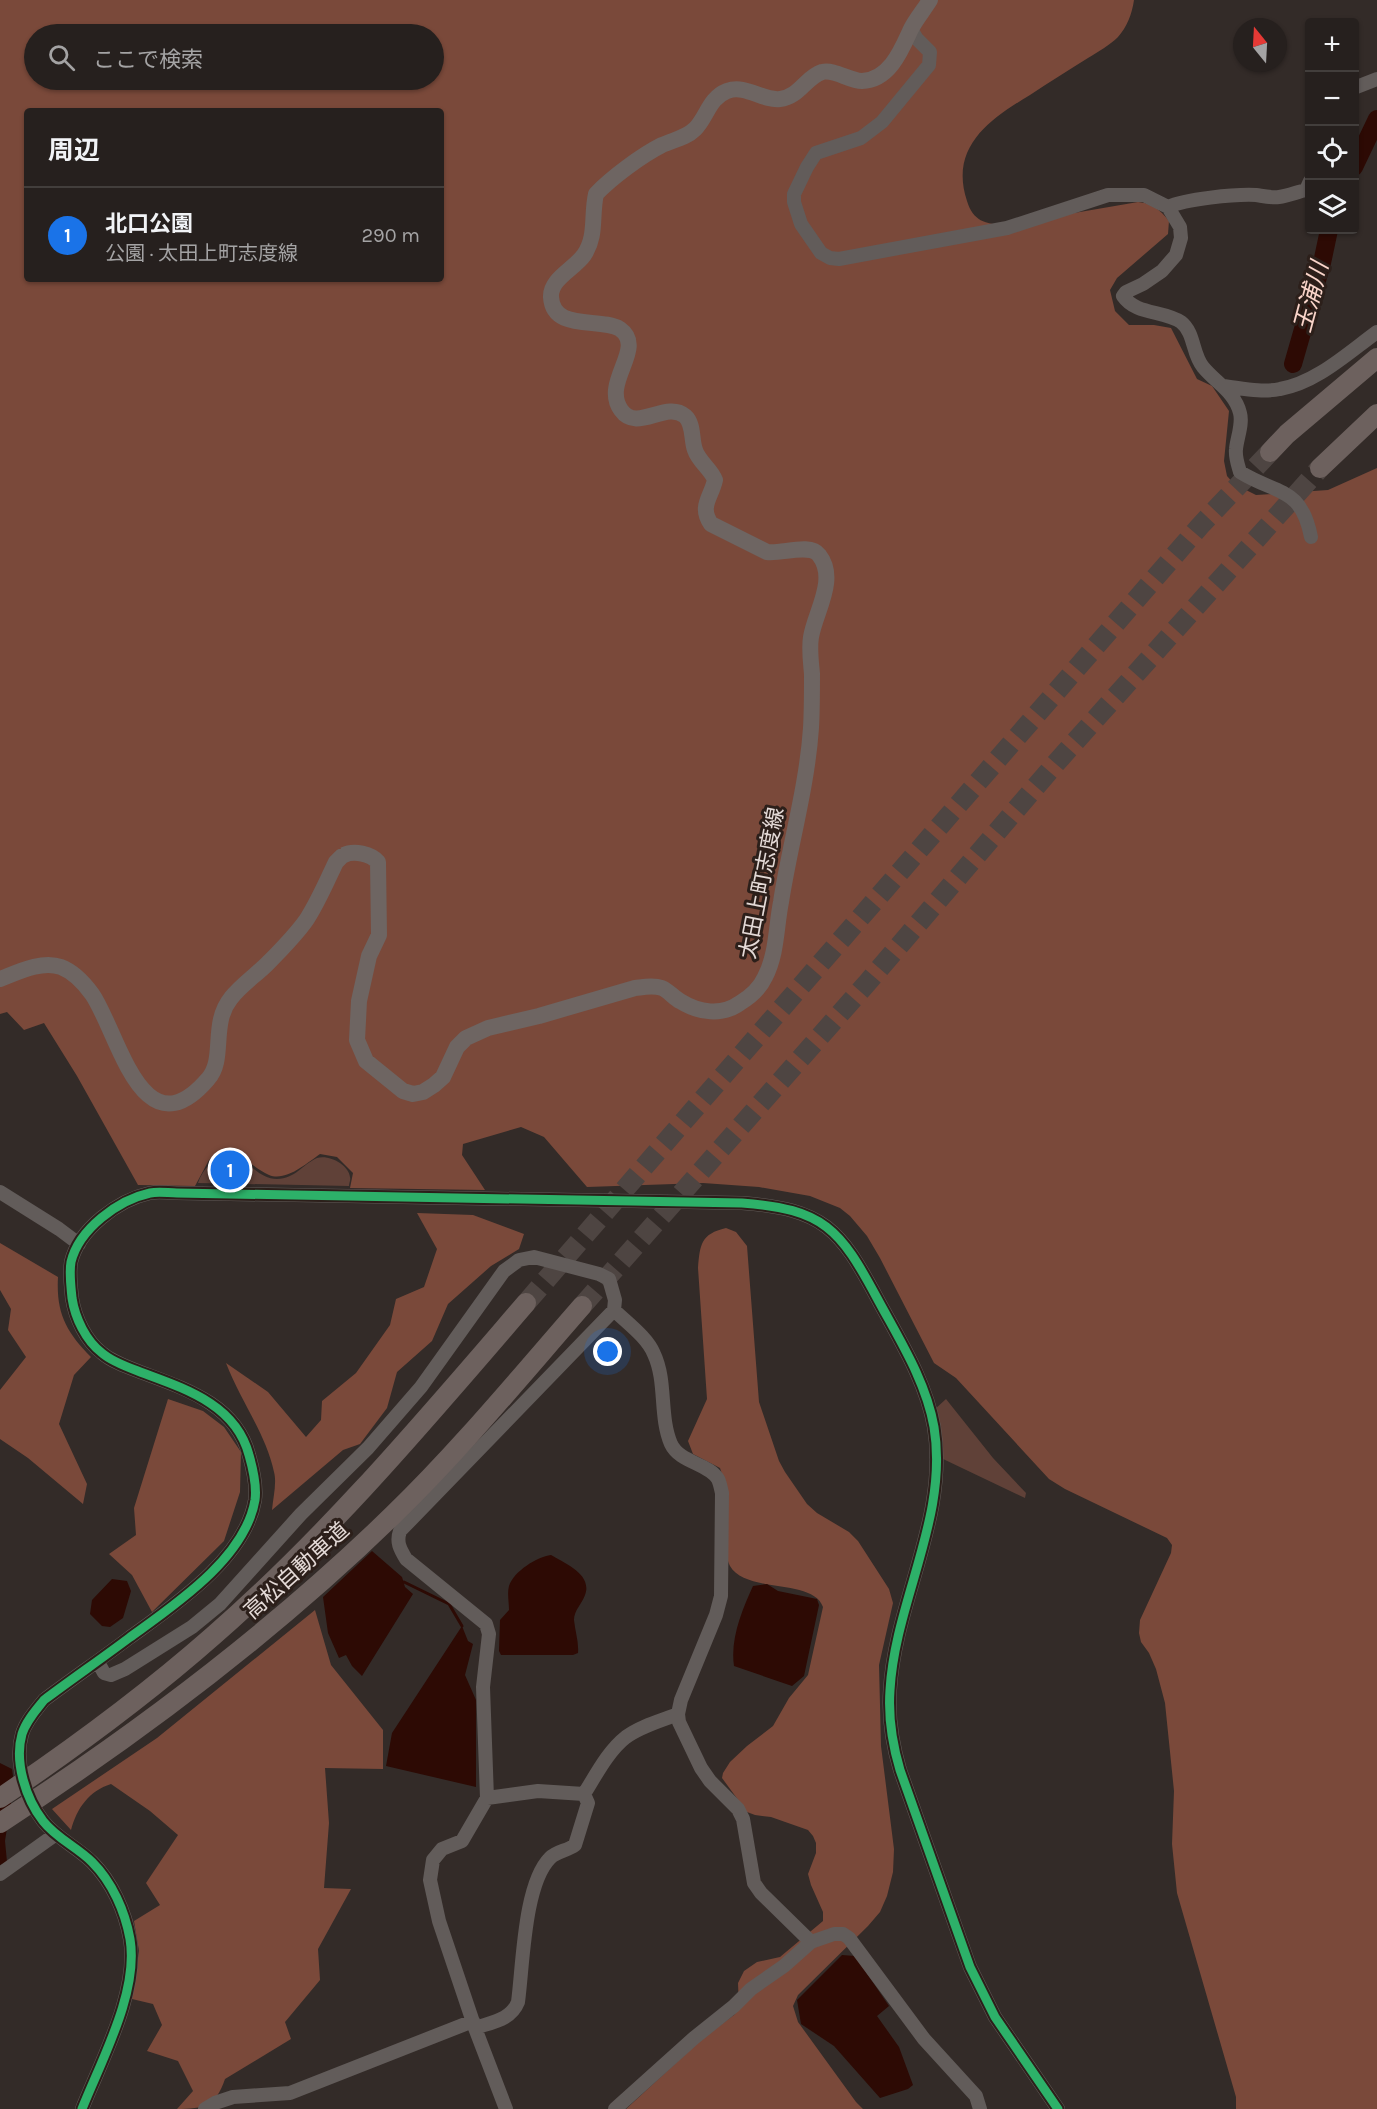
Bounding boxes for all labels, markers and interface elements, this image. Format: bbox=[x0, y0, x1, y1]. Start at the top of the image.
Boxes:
north arrow bbox=[1233, 18, 1287, 72]
map controls bbox=[1305, 18, 1359, 234]
button: + bbox=[1305, 18, 1359, 72]
search box bbox=[24, 24, 444, 90]
icon: search bbox=[45, 41, 78, 74]
text: ここで検索 bbox=[93, 47, 203, 73]
button: − bbox=[1305, 72, 1359, 126]
button: locate bbox=[1305, 126, 1359, 180]
text: 周辺 bbox=[48, 135, 100, 166]
button: layers bbox=[1305, 180, 1359, 234]
text: 北口公園 bbox=[105, 211, 193, 237]
text: 1 bbox=[64, 224, 71, 247]
text: 290 m bbox=[361, 224, 420, 247]
text: 公園 · 太田上町志度線 bbox=[105, 242, 298, 265]
water label: 玉浦川 bbox=[1288, 256, 1335, 335]
street label: 太田上町志度線 bbox=[735, 805, 789, 961]
pin: 1 bbox=[210, 1148, 250, 1192]
your location bbox=[593, 1337, 622, 1366]
street label: 高松自動車道 bbox=[239, 1517, 354, 1625]

